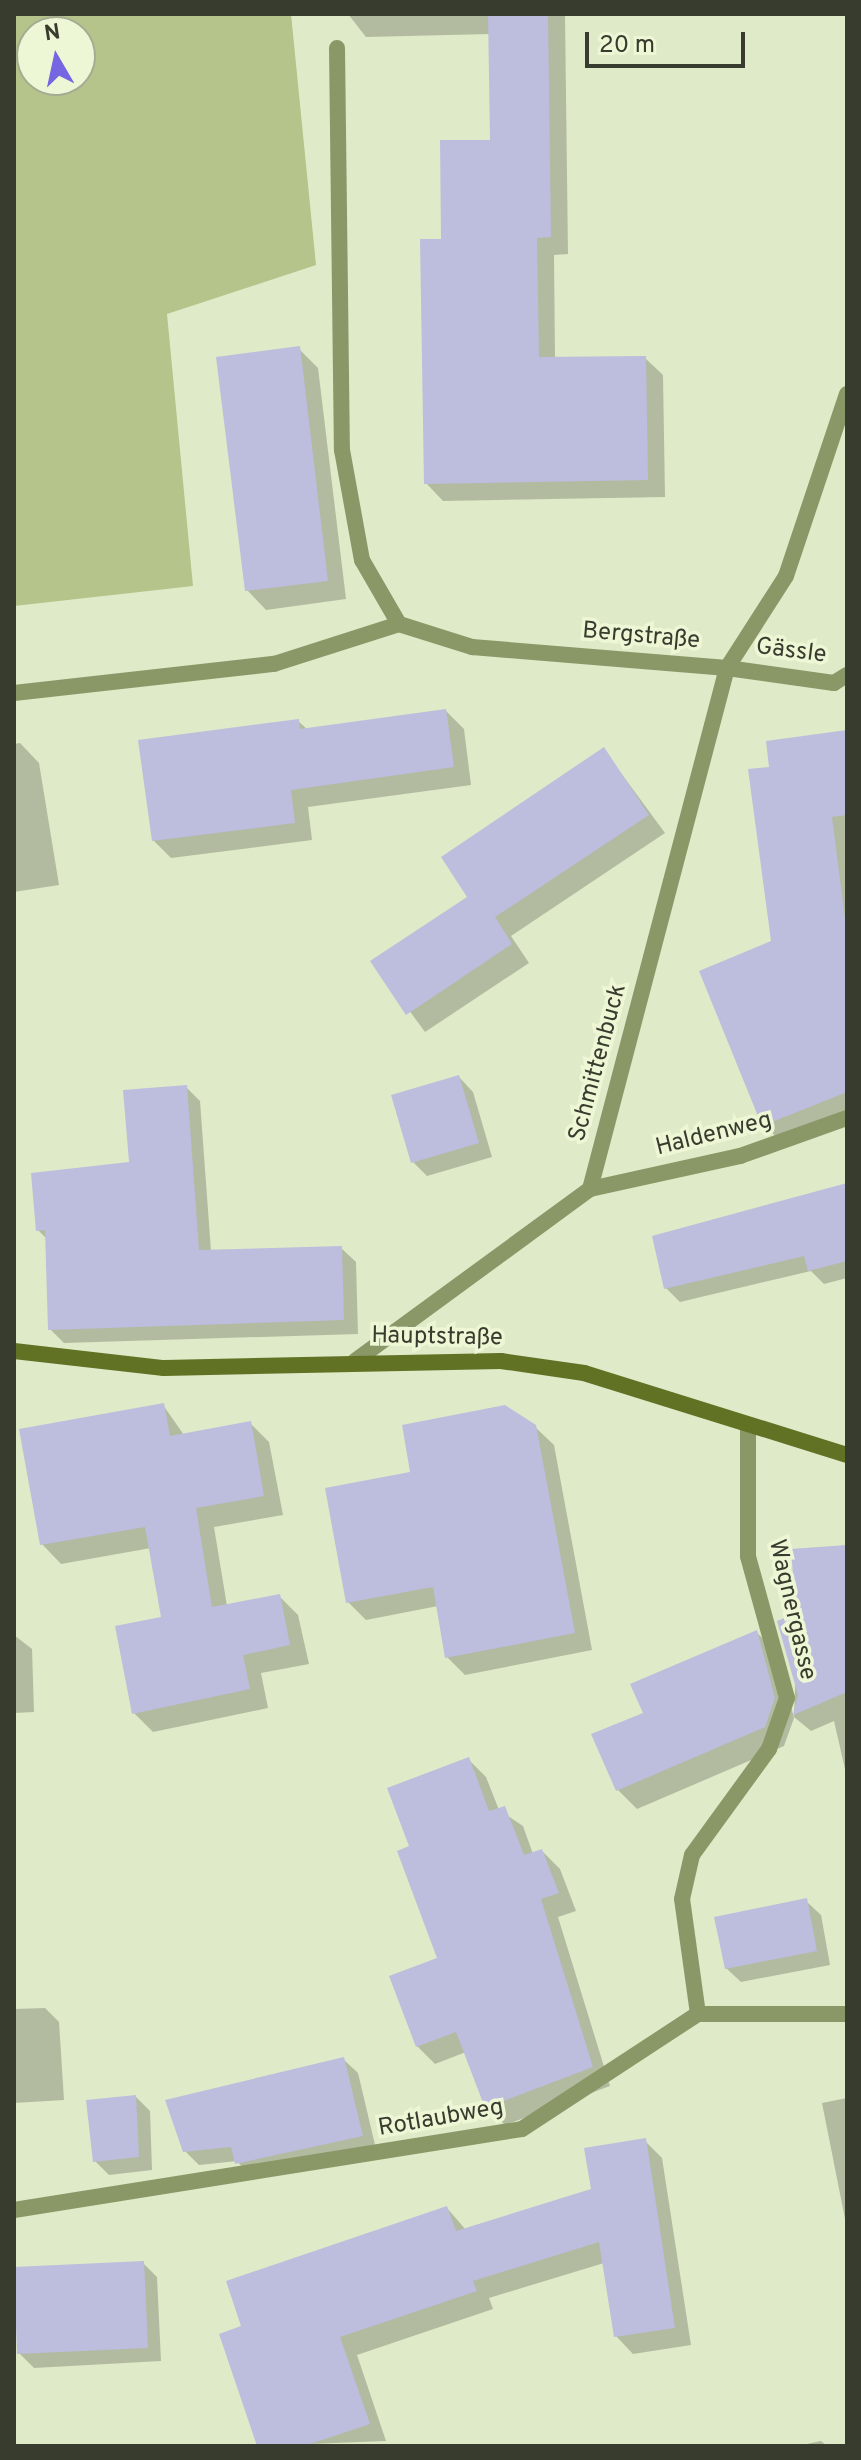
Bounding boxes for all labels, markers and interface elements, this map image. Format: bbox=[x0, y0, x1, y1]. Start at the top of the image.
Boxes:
north arrow bbox=[16, 16, 96, 96]
scale bar bbox=[589, 16, 749, 66]
text: N bbox=[43, 19, 62, 48]
text: 20 m bbox=[599, 31, 655, 61]
street label: Bergstraße bbox=[581, 618, 701, 656]
street label: Gässle bbox=[754, 633, 828, 671]
street label: Schmittenbuck bbox=[564, 981, 634, 1145]
street label: Haldenweg bbox=[653, 1107, 775, 1163]
street label: Hauptstraße bbox=[371, 1322, 503, 1354]
street label: Wagnergasse bbox=[761, 1537, 821, 1683]
street label: Rotlaubweg bbox=[376, 2094, 506, 2144]

